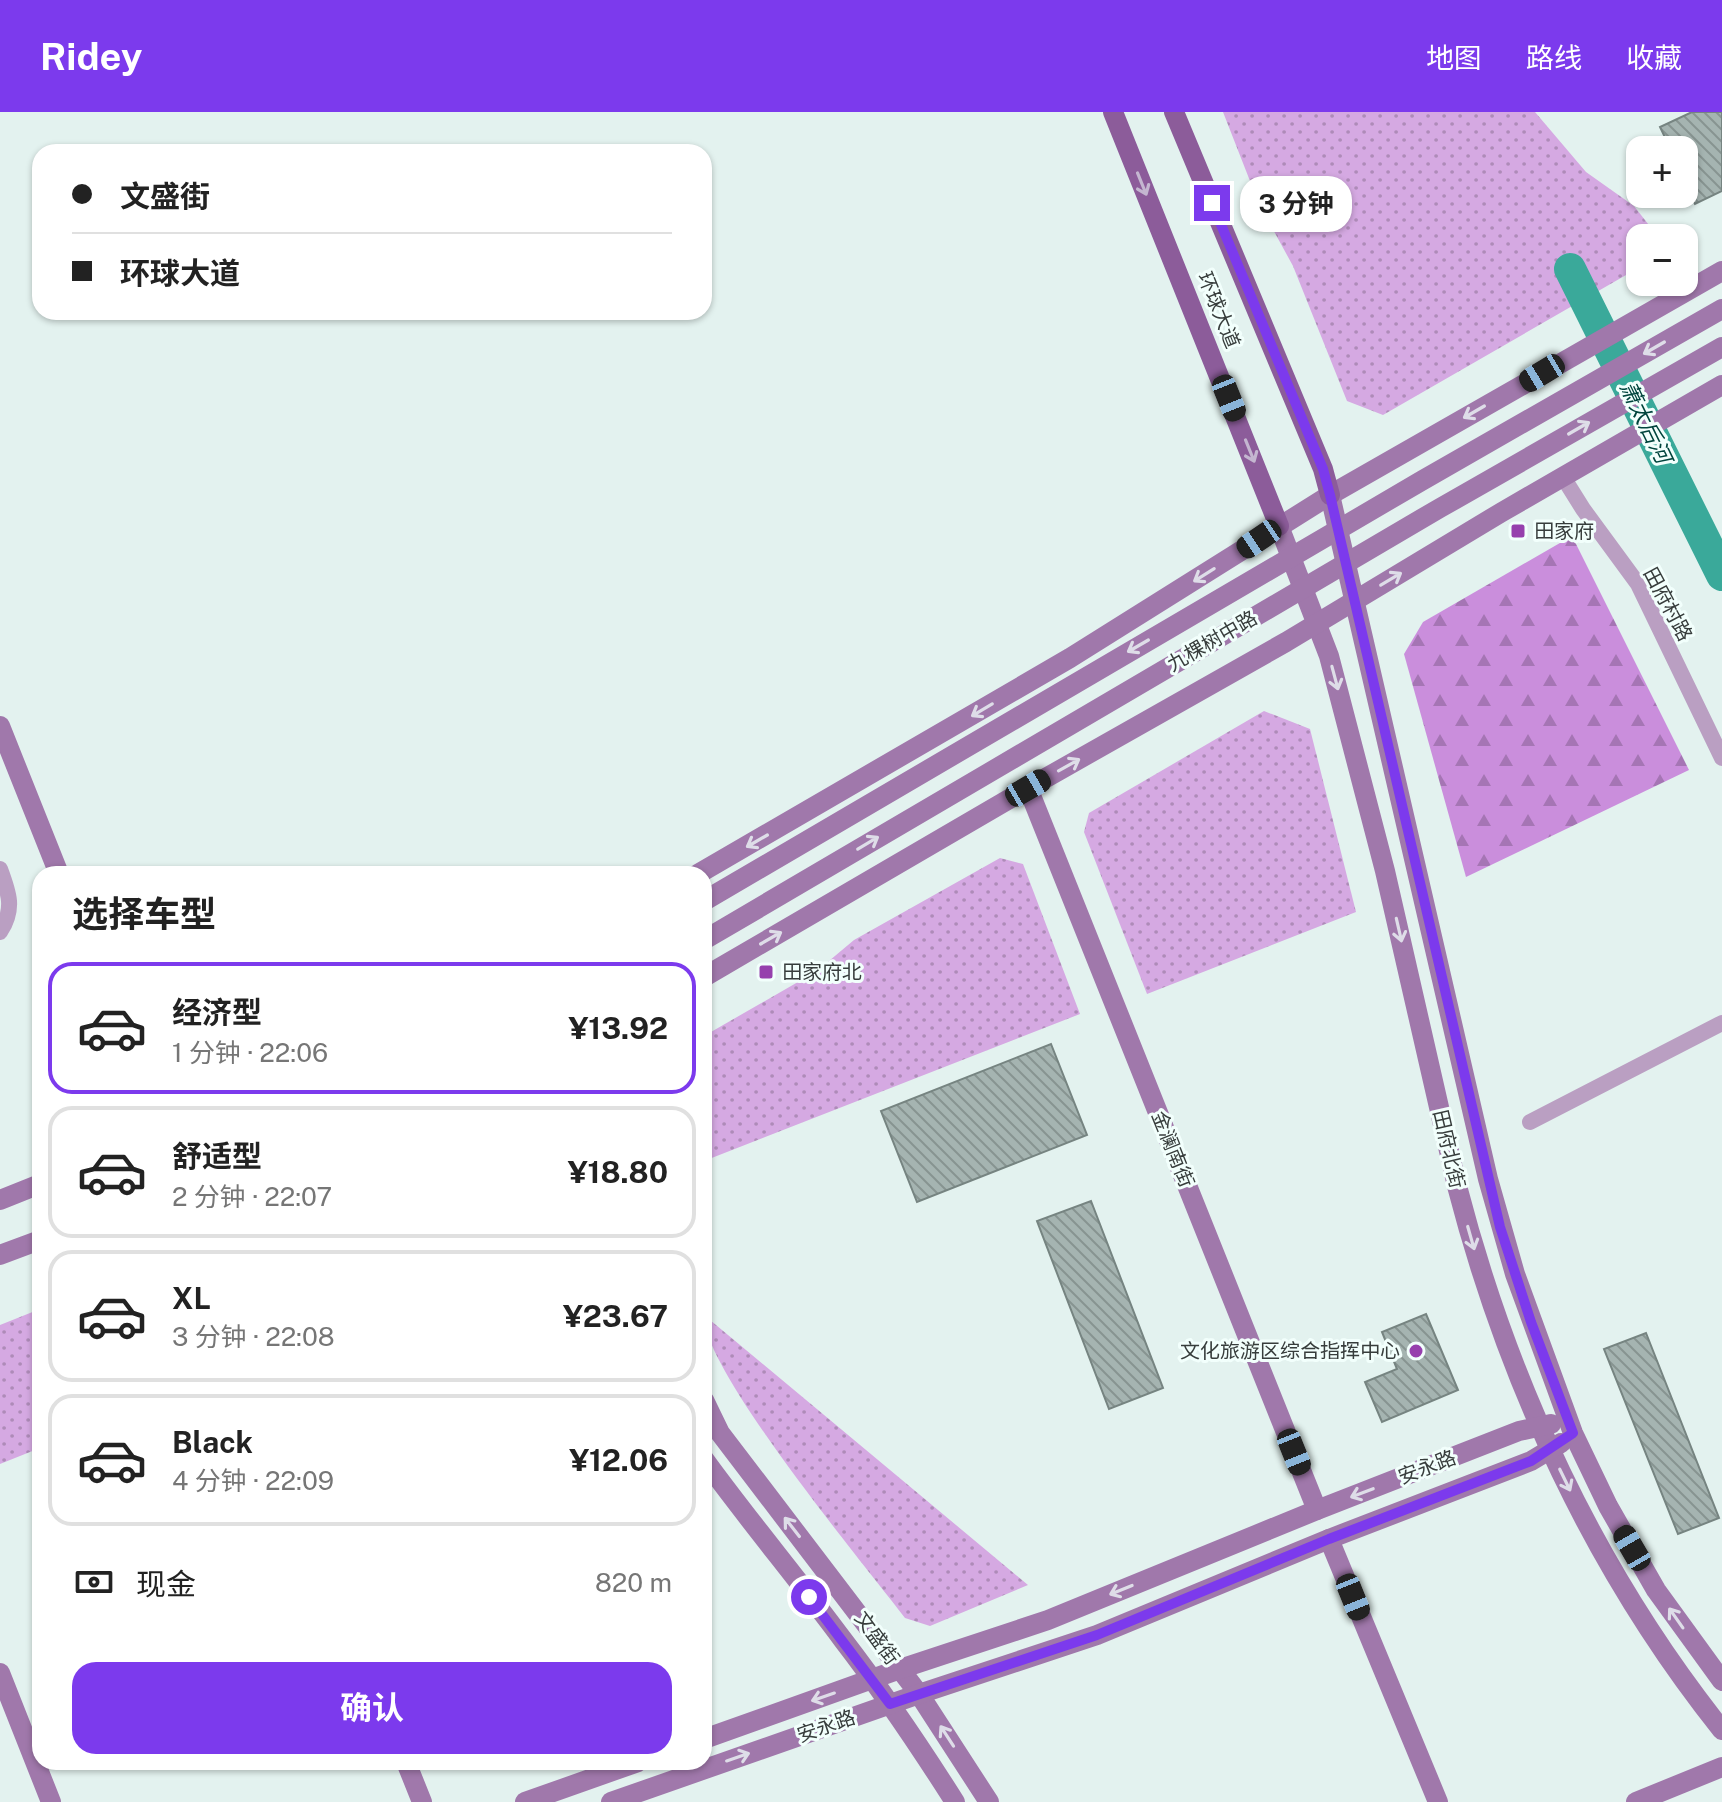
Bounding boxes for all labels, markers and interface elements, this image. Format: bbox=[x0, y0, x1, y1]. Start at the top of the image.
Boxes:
text: Ridey bbox=[40, 34, 142, 79]
text: 地图 bbox=[1426, 41, 1482, 74]
text: 路线 bbox=[1526, 41, 1582, 74]
text: 收藏 bbox=[1626, 41, 1682, 74]
map controls bbox=[1626, 136, 1698, 296]
button: + bbox=[1626, 136, 1698, 208]
one-way arrow bbox=[1136, 171, 1150, 196]
callout: 3 分钟 bbox=[1240, 175, 1352, 231]
text: 文盛街 bbox=[120, 178, 210, 214]
route end bbox=[1194, 185, 1230, 221]
text: 3 分钟 bbox=[1258, 188, 1334, 219]
button: − bbox=[1626, 224, 1698, 296]
text: 环球大道 bbox=[120, 255, 240, 291]
street label: 环球大道 bbox=[1193, 268, 1245, 352]
one-way arrow bbox=[1643, 340, 1666, 356]
car bbox=[1515, 350, 1569, 396]
car bbox=[1209, 371, 1249, 425]
water label: 萧太后河 bbox=[1615, 377, 1679, 471]
one-way arrow bbox=[1463, 405, 1487, 420]
one-way arrow bbox=[1567, 420, 1591, 435]
one-way arrow bbox=[1244, 438, 1258, 463]
car bbox=[1232, 516, 1286, 562]
place label: 田家府 bbox=[1534, 519, 1594, 543]
marker: 田家府 bbox=[1509, 522, 1527, 540]
street label: 田府村路 bbox=[1639, 563, 1697, 645]
one-way arrow bbox=[1193, 567, 1216, 583]
one-way arrow bbox=[1379, 571, 1402, 587]
street label: 九棵树中路 bbox=[1163, 606, 1261, 676]
one-way arrow bbox=[1127, 638, 1150, 654]
one-way arrow bbox=[1328, 665, 1343, 691]
one-way arrow bbox=[971, 703, 994, 719]
one-way arrow bbox=[1057, 757, 1080, 773]
car bbox=[1001, 766, 1055, 810]
one-way arrow bbox=[746, 833, 769, 849]
one-way arrow bbox=[856, 835, 879, 851]
text: 选择车型 bbox=[72, 893, 216, 935]
one-way arrow bbox=[1392, 917, 1407, 942]
one-way arrow bbox=[759, 929, 782, 945]
place label: 田家府北 bbox=[782, 960, 862, 984]
marker: 田家府北 bbox=[757, 963, 775, 981]
icon: car bbox=[76, 992, 148, 1064]
text: 经济型 bbox=[172, 994, 262, 1030]
text: ¥13.92 bbox=[569, 1010, 668, 1046]
text: 1 分钟 · 22:06 bbox=[172, 1037, 328, 1068]
street label: 金澜南街 bbox=[1147, 1107, 1199, 1191]
street label: 田府北街 bbox=[1428, 1107, 1470, 1191]
icon: car bbox=[76, 1136, 148, 1208]
text: 舒适型 bbox=[172, 1138, 262, 1174]
text: ¥18.80 bbox=[568, 1154, 668, 1190]
text: 2 分钟 · 22:07 bbox=[172, 1181, 332, 1212]
one-way arrow bbox=[1464, 1224, 1479, 1250]
icon: car bbox=[76, 1280, 148, 1352]
text: XL bbox=[172, 1280, 211, 1316]
text: ¥23.67 bbox=[563, 1298, 668, 1334]
text: 3 分钟 · 22:08 bbox=[172, 1321, 335, 1352]
place label: 文化旅游区综合指挥中心 bbox=[1180, 1339, 1400, 1363]
marker: 文化旅游区综合指挥中心 bbox=[1407, 1342, 1425, 1360]
icon: car bbox=[76, 1424, 148, 1496]
text: Black bbox=[172, 1424, 253, 1460]
car bbox=[1274, 1425, 1314, 1479]
text: ¥12.06 bbox=[569, 1442, 668, 1478]
street label: 安永路 bbox=[1395, 1445, 1459, 1489]
text: 4 分钟 · 22:09 bbox=[172, 1465, 334, 1496]
one-way arrow bbox=[1557, 1467, 1573, 1491]
one-way arrow bbox=[1350, 1487, 1375, 1501]
one-way arrow bbox=[784, 1517, 801, 1538]
car bbox=[1610, 1521, 1654, 1575]
icon: cash bbox=[72, 1560, 116, 1604]
text: 现金 bbox=[136, 1566, 196, 1602]
text: 820 m bbox=[595, 1567, 672, 1598]
car bbox=[1333, 1570, 1373, 1624]
route start bbox=[791, 1579, 827, 1615]
one-way arrow bbox=[1109, 1584, 1134, 1599]
street label: 文盛街 bbox=[850, 1607, 904, 1669]
one-way arrow bbox=[1668, 1608, 1684, 1630]
button: 确认 bbox=[72, 1662, 672, 1754]
one-way arrow bbox=[811, 1690, 836, 1705]
street label: 安永路 bbox=[794, 1705, 858, 1747]
one-way arrow bbox=[939, 1725, 955, 1748]
one-way arrow bbox=[725, 1749, 750, 1764]

